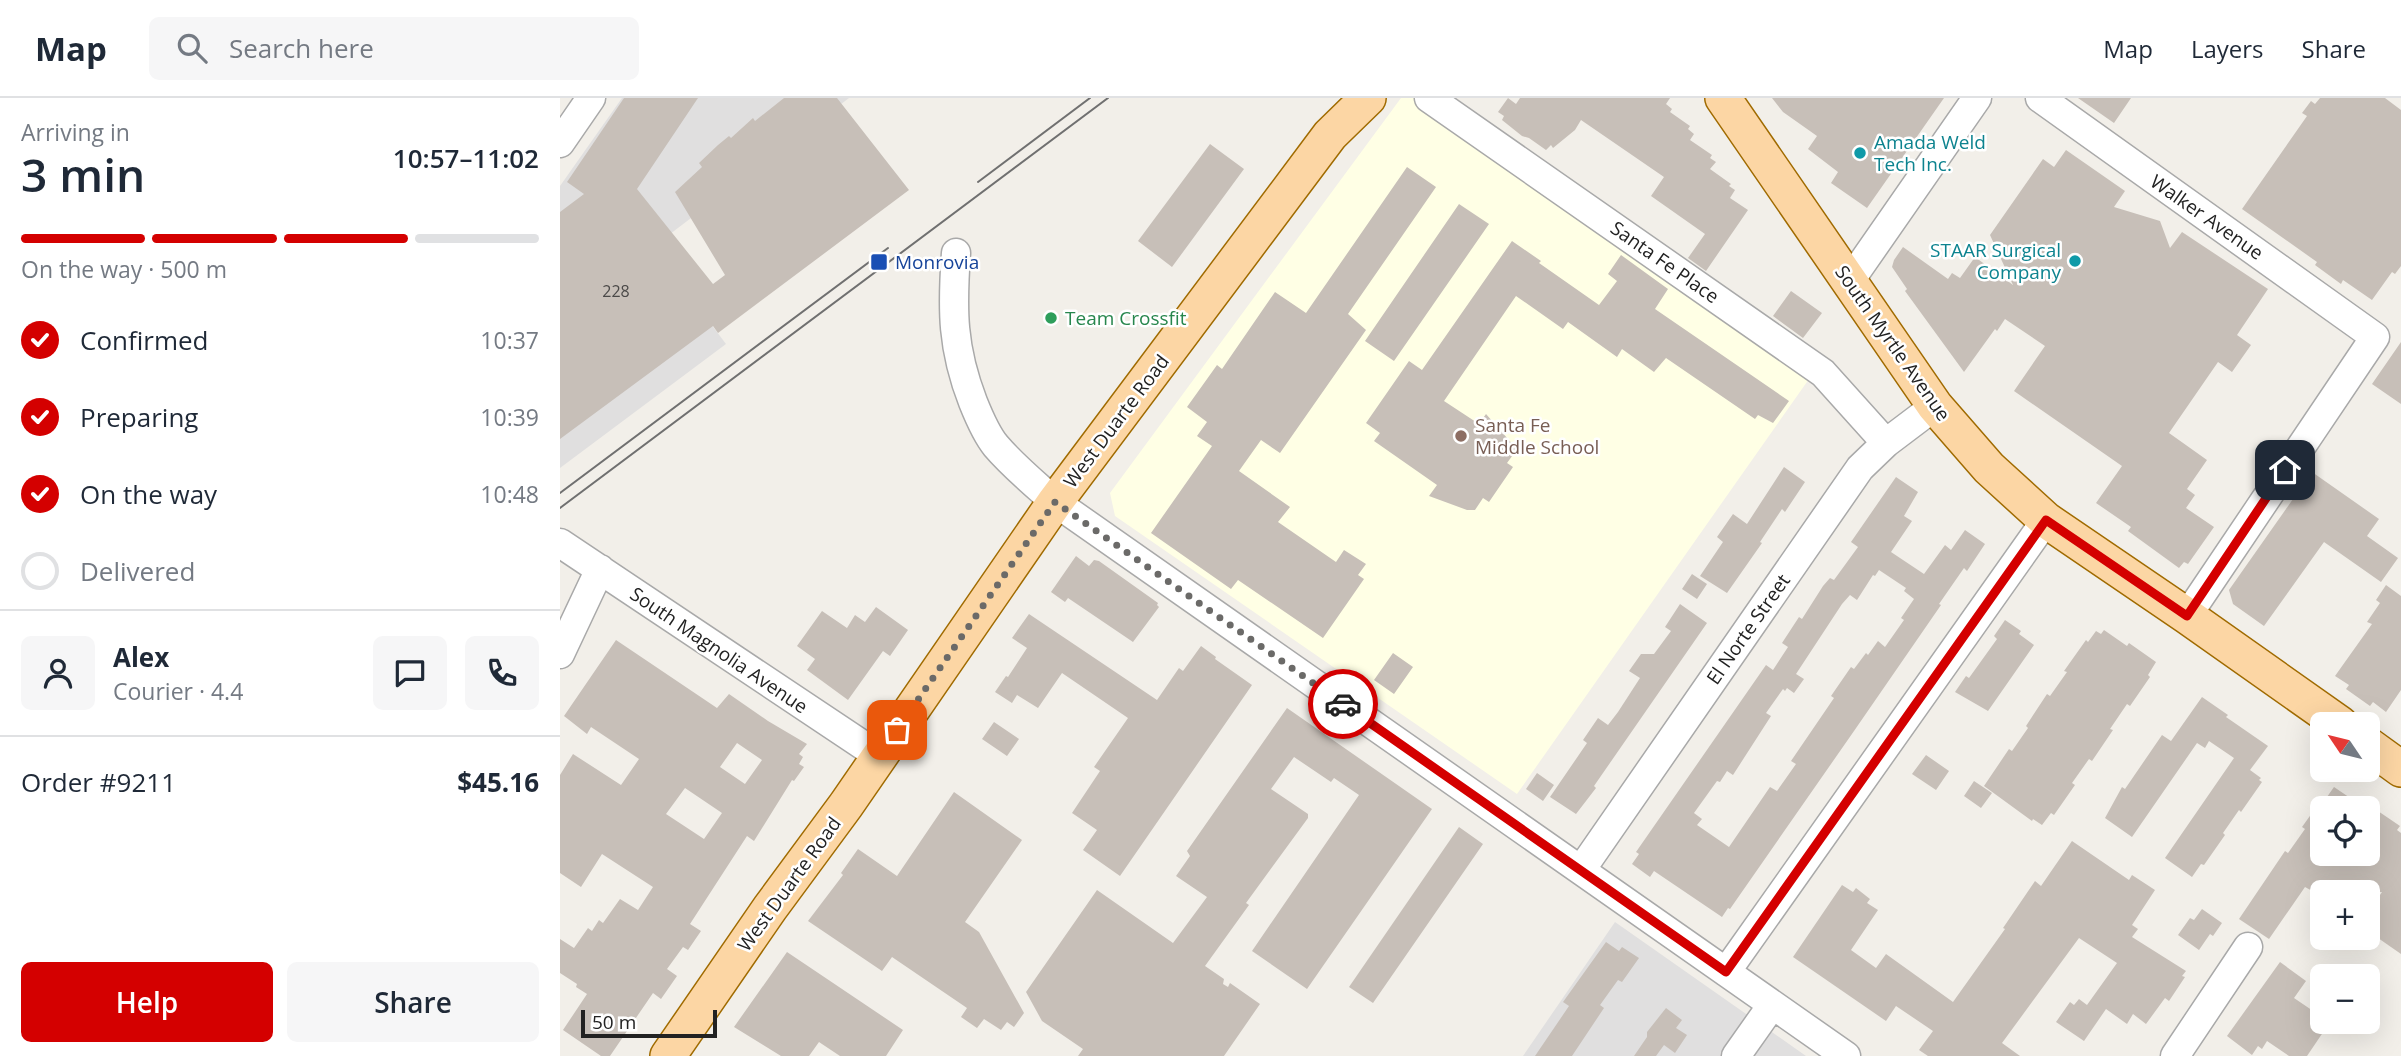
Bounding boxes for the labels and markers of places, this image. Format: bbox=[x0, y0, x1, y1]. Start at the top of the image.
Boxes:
place label: Amada Weld Tech Inc. bbox=[1874, 129, 1986, 177]
marker: Amada Weld Tech Inc. bbox=[1852, 145, 1868, 161]
place label: STAAR Surgical Company bbox=[1930, 237, 2061, 285]
place label: Monrovia bbox=[895, 249, 979, 275]
marker: Monrovia bbox=[869, 252, 889, 272]
marker: STAAR Surgical Company bbox=[2067, 253, 2083, 269]
place label: Team Crossfit bbox=[1065, 305, 1187, 331]
marker: Team Crossfit bbox=[1043, 310, 1059, 326]
place label: Santa Fe Middle School bbox=[1475, 412, 1599, 460]
marker: Santa Fe Middle School bbox=[1453, 428, 1469, 444]
pin bbox=[2255, 440, 2315, 500]
pin bbox=[867, 700, 927, 760]

